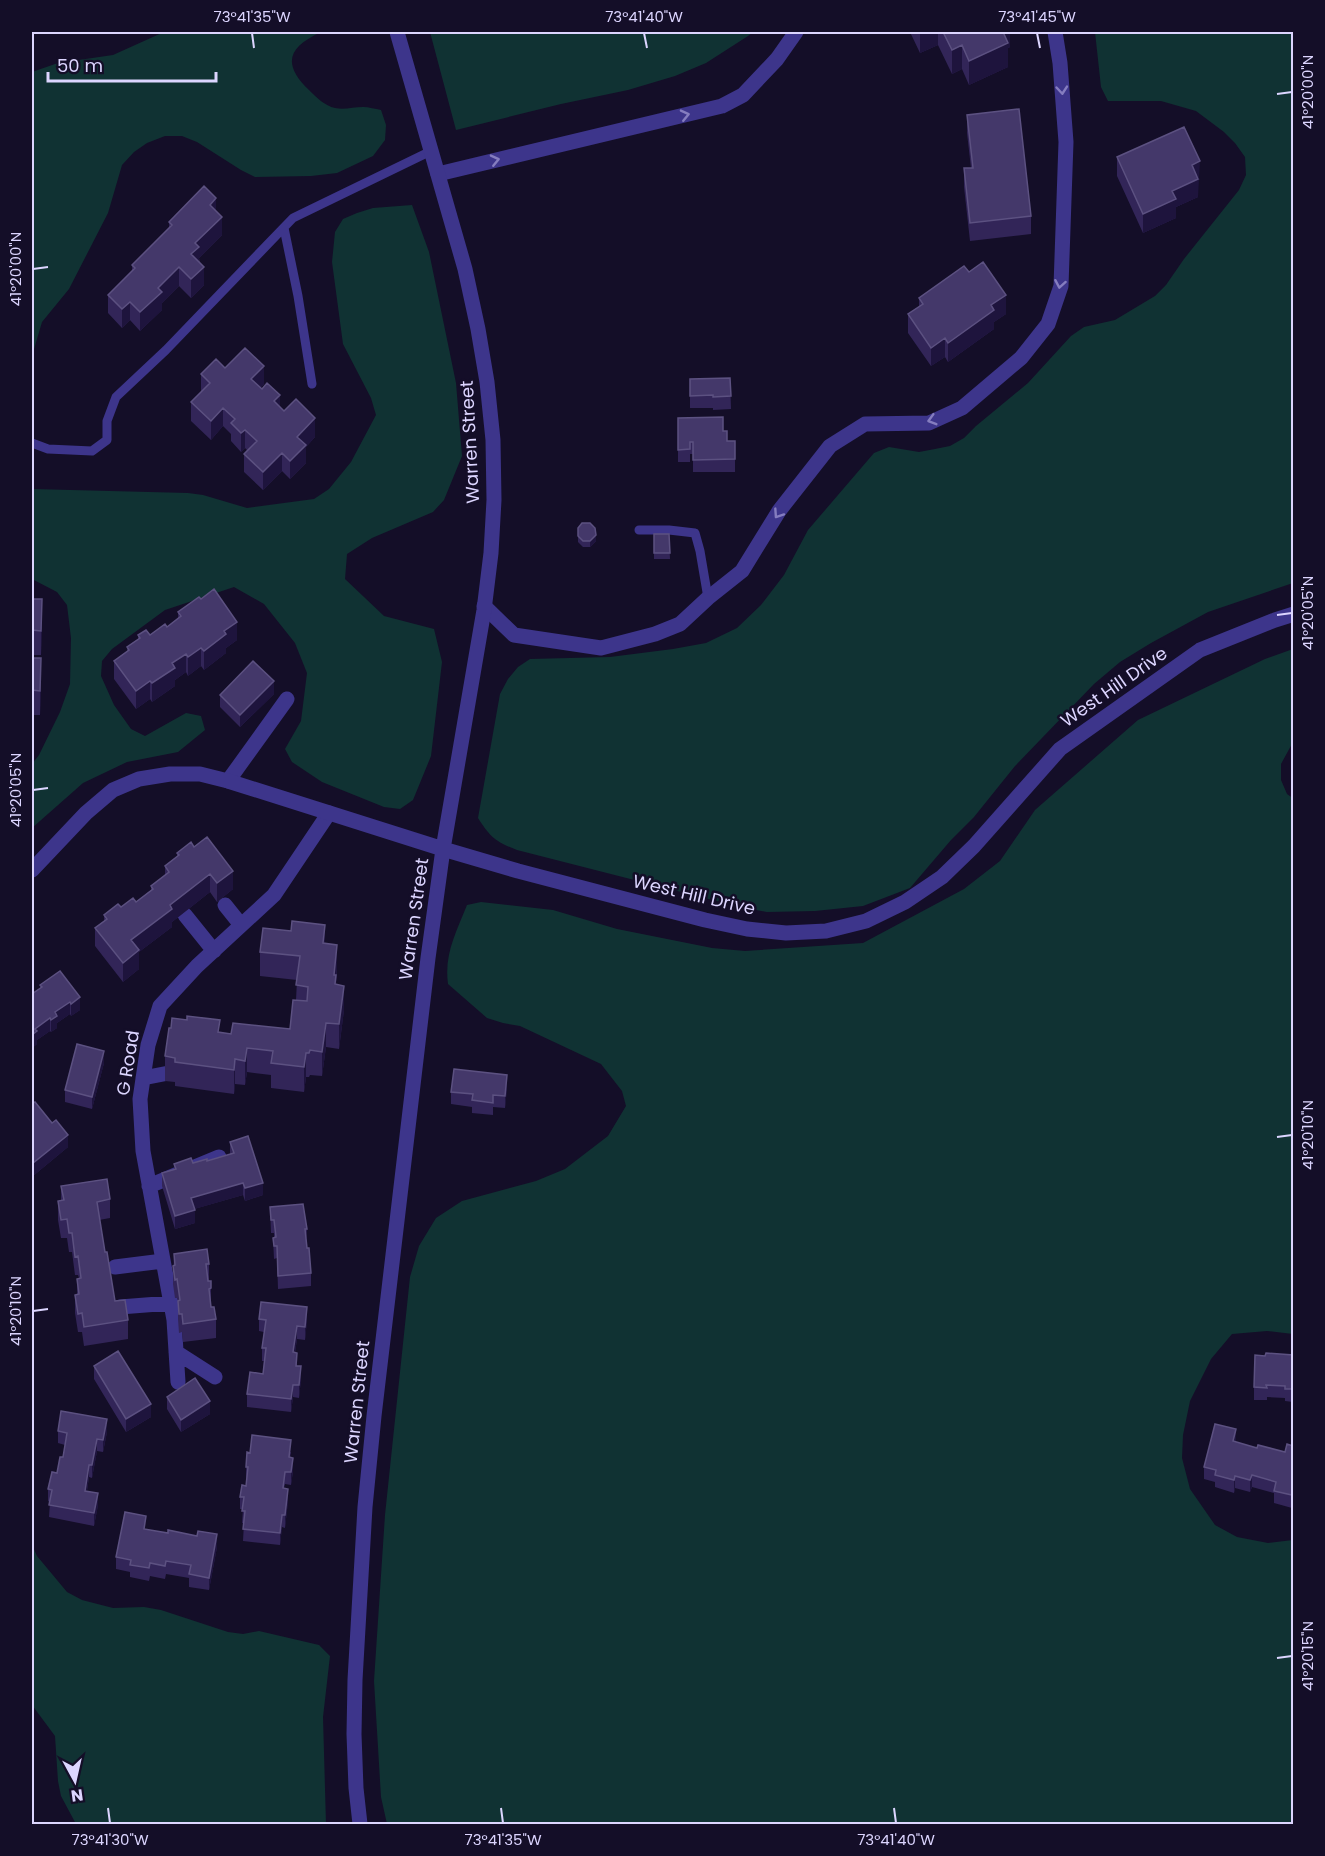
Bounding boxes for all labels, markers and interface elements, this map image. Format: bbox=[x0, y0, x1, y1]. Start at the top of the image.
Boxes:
text: 73°41'35"W bbox=[213, 6, 291, 27]
text: 73°41'40"W bbox=[605, 6, 683, 27]
text: 73°41'45"W bbox=[998, 6, 1076, 27]
scale bar bbox=[48, 45, 216, 83]
text: 50 m bbox=[57, 53, 103, 78]
text: 41°20'00"N bbox=[1297, 55, 1318, 129]
one-way arrow bbox=[1055, 85, 1068, 94]
one-way arrow bbox=[680, 110, 690, 123]
one-way arrow bbox=[490, 154, 500, 167]
text: 41°20'00"N bbox=[5, 232, 26, 306]
one-way arrow bbox=[1054, 279, 1067, 289]
street label: Warren Street bbox=[454, 380, 485, 504]
one-way arrow bbox=[928, 413, 938, 425]
one-way arrow bbox=[774, 507, 785, 518]
text: 41°20'05"N bbox=[1297, 576, 1318, 650]
street label: West Hill Drive bbox=[1055, 640, 1172, 733]
text: 41°20'05"N bbox=[5, 753, 26, 827]
street label: Warren Street bbox=[393, 856, 434, 982]
street label: West Hill Drive bbox=[630, 868, 758, 921]
street label: G Road bbox=[110, 1029, 145, 1097]
text: 41°20'10"N bbox=[1297, 1100, 1318, 1170]
text: 41°20'10"N bbox=[5, 1276, 26, 1346]
street label: Warren Street bbox=[338, 1339, 375, 1465]
text: 41°20'15"N bbox=[1297, 1621, 1318, 1691]
north arrow bbox=[45, 1751, 105, 1811]
text: N bbox=[69, 1783, 85, 1808]
text: 73°41'30"W bbox=[71, 1829, 149, 1850]
text: 73°41'35"W bbox=[464, 1829, 542, 1850]
text: 73°41'40"W bbox=[857, 1829, 935, 1850]

